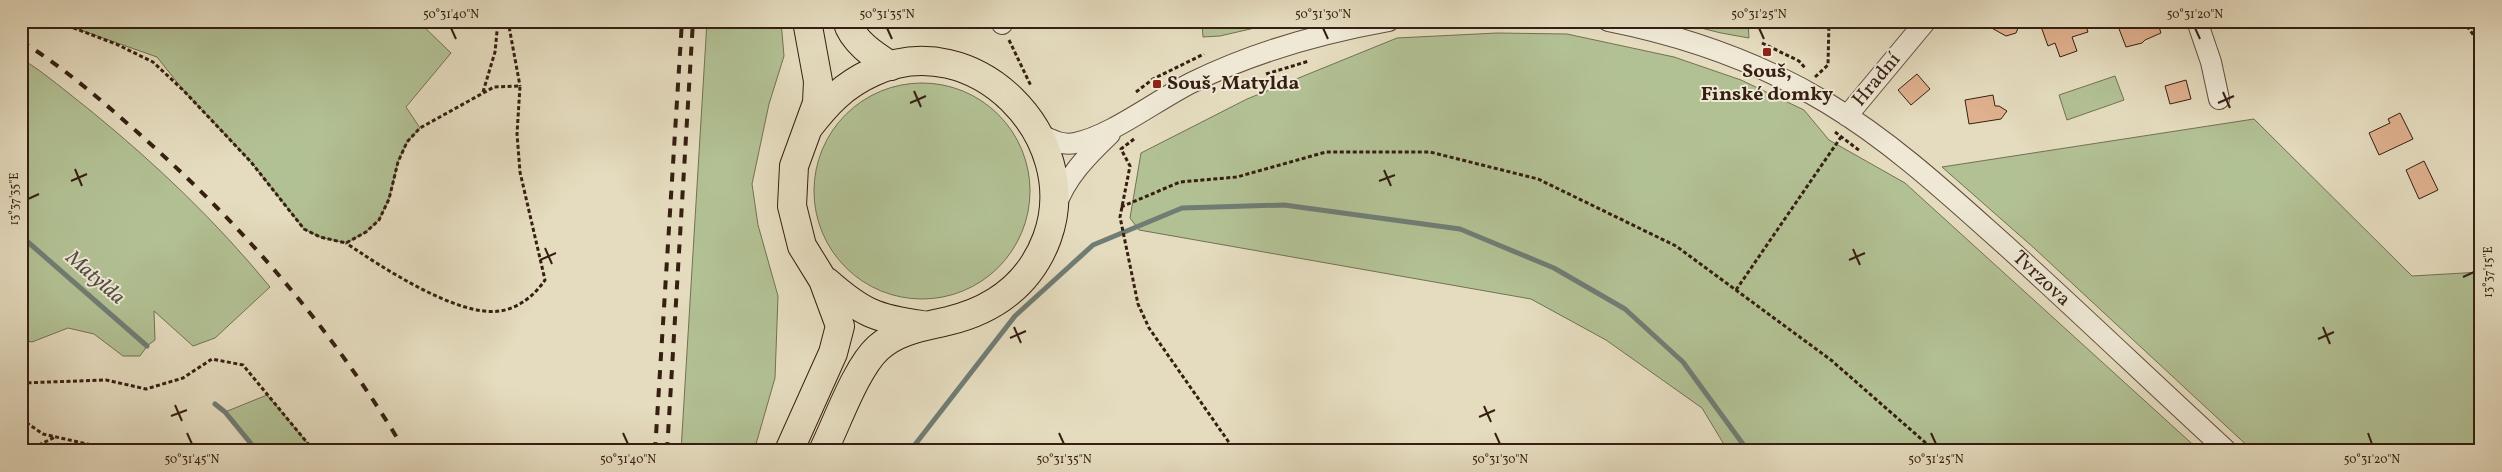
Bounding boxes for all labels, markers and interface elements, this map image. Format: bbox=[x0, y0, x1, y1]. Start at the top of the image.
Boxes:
text: 50°31'40"N bbox=[423, 7, 479, 23]
text: 50°31'35"N bbox=[859, 7, 915, 23]
text: 50°31'30"N bbox=[1295, 7, 1351, 23]
text: 50°31'25"N bbox=[1731, 7, 1787, 23]
text: 50°31'20"N bbox=[2167, 7, 2223, 23]
marker: Souš, Finské domky bbox=[1761, 46, 1773, 58]
street label: Hradní bbox=[1846, 47, 1908, 113]
place label: Souš, Finské domky bbox=[1701, 58, 1833, 109]
place label: Souš, Matylda bbox=[1167, 70, 1300, 98]
marker: Souš, Matylda bbox=[1151, 78, 1163, 90]
text: 13°37'35"E bbox=[7, 173, 23, 225]
water label: Matylda bbox=[58, 244, 131, 312]
street label: Tvrzova bbox=[2006, 245, 2076, 313]
text: 13°37'15"E bbox=[2481, 246, 2497, 298]
text: 50°31'45"N bbox=[165, 452, 219, 468]
text: 50°31'40"N bbox=[600, 452, 656, 468]
text: 50°31'35"N bbox=[1036, 452, 1092, 468]
text: 50°31'30"N bbox=[1472, 452, 1528, 468]
text: 50°31'25"N bbox=[1908, 452, 1964, 468]
text: 50°31'20"N bbox=[2344, 452, 2400, 468]

